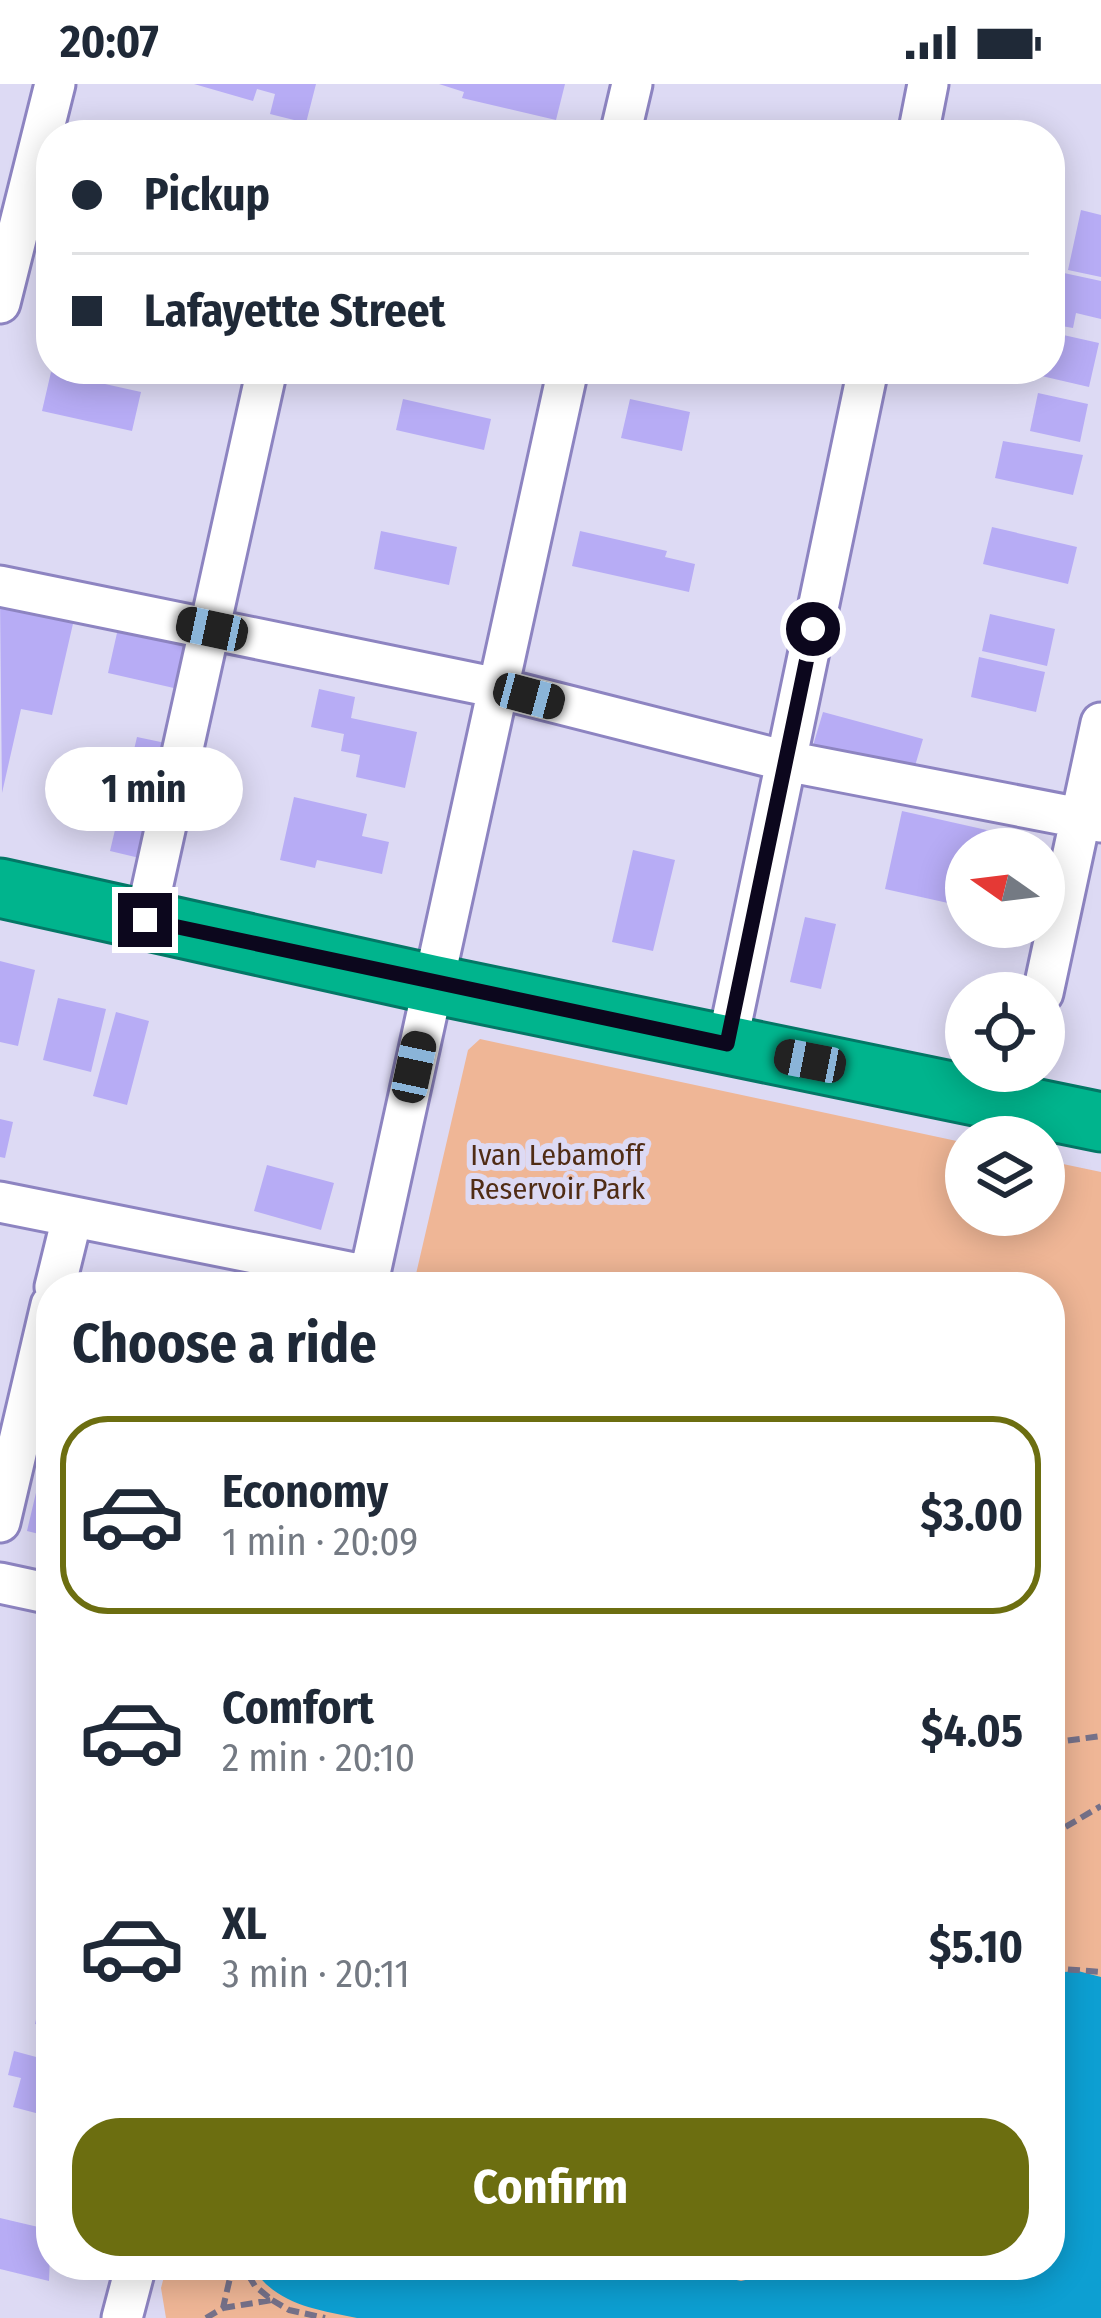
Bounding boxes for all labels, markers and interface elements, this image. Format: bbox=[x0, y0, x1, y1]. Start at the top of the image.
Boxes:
text: 20:07 bbox=[60, 15, 159, 69]
text: Pickup bbox=[144, 168, 270, 222]
text: Lafayette Street bbox=[144, 284, 445, 338]
route start bbox=[786, 602, 840, 656]
car bbox=[173, 604, 251, 654]
car bbox=[490, 669, 568, 723]
callout: 1 min bbox=[46, 746, 244, 830]
text: 1 min bbox=[102, 766, 186, 812]
north arrow bbox=[945, 828, 1065, 948]
map controls bbox=[945, 828, 1065, 1236]
route end bbox=[118, 893, 172, 947]
button: locate bbox=[945, 972, 1065, 1092]
car bbox=[389, 1028, 439, 1106]
car bbox=[771, 1036, 849, 1086]
button: layers bbox=[945, 1116, 1065, 1236]
park label: Ivan Lebamoff Reservoir Park bbox=[469, 1137, 646, 1207]
text: Choose a ride bbox=[72, 1312, 377, 1376]
icon: car bbox=[78, 1461, 186, 1569]
text: Economy bbox=[222, 1465, 388, 1519]
text: $3.00 bbox=[920, 1488, 1023, 1542]
text: 1 min · 20:09 bbox=[222, 1519, 418, 1565]
icon: car bbox=[78, 1677, 186, 1785]
text: Comfort bbox=[222, 1681, 374, 1735]
text: $4.05 bbox=[921, 1704, 1023, 1758]
text: 2 min · 20:10 bbox=[222, 1735, 415, 1781]
icon: car bbox=[78, 1893, 186, 2001]
text: XL bbox=[222, 1897, 267, 1951]
text: $5.10 bbox=[929, 1920, 1023, 1974]
text: 3 min · 20:11 bbox=[222, 1951, 410, 1997]
button: Confirm bbox=[72, 2118, 1029, 2256]

